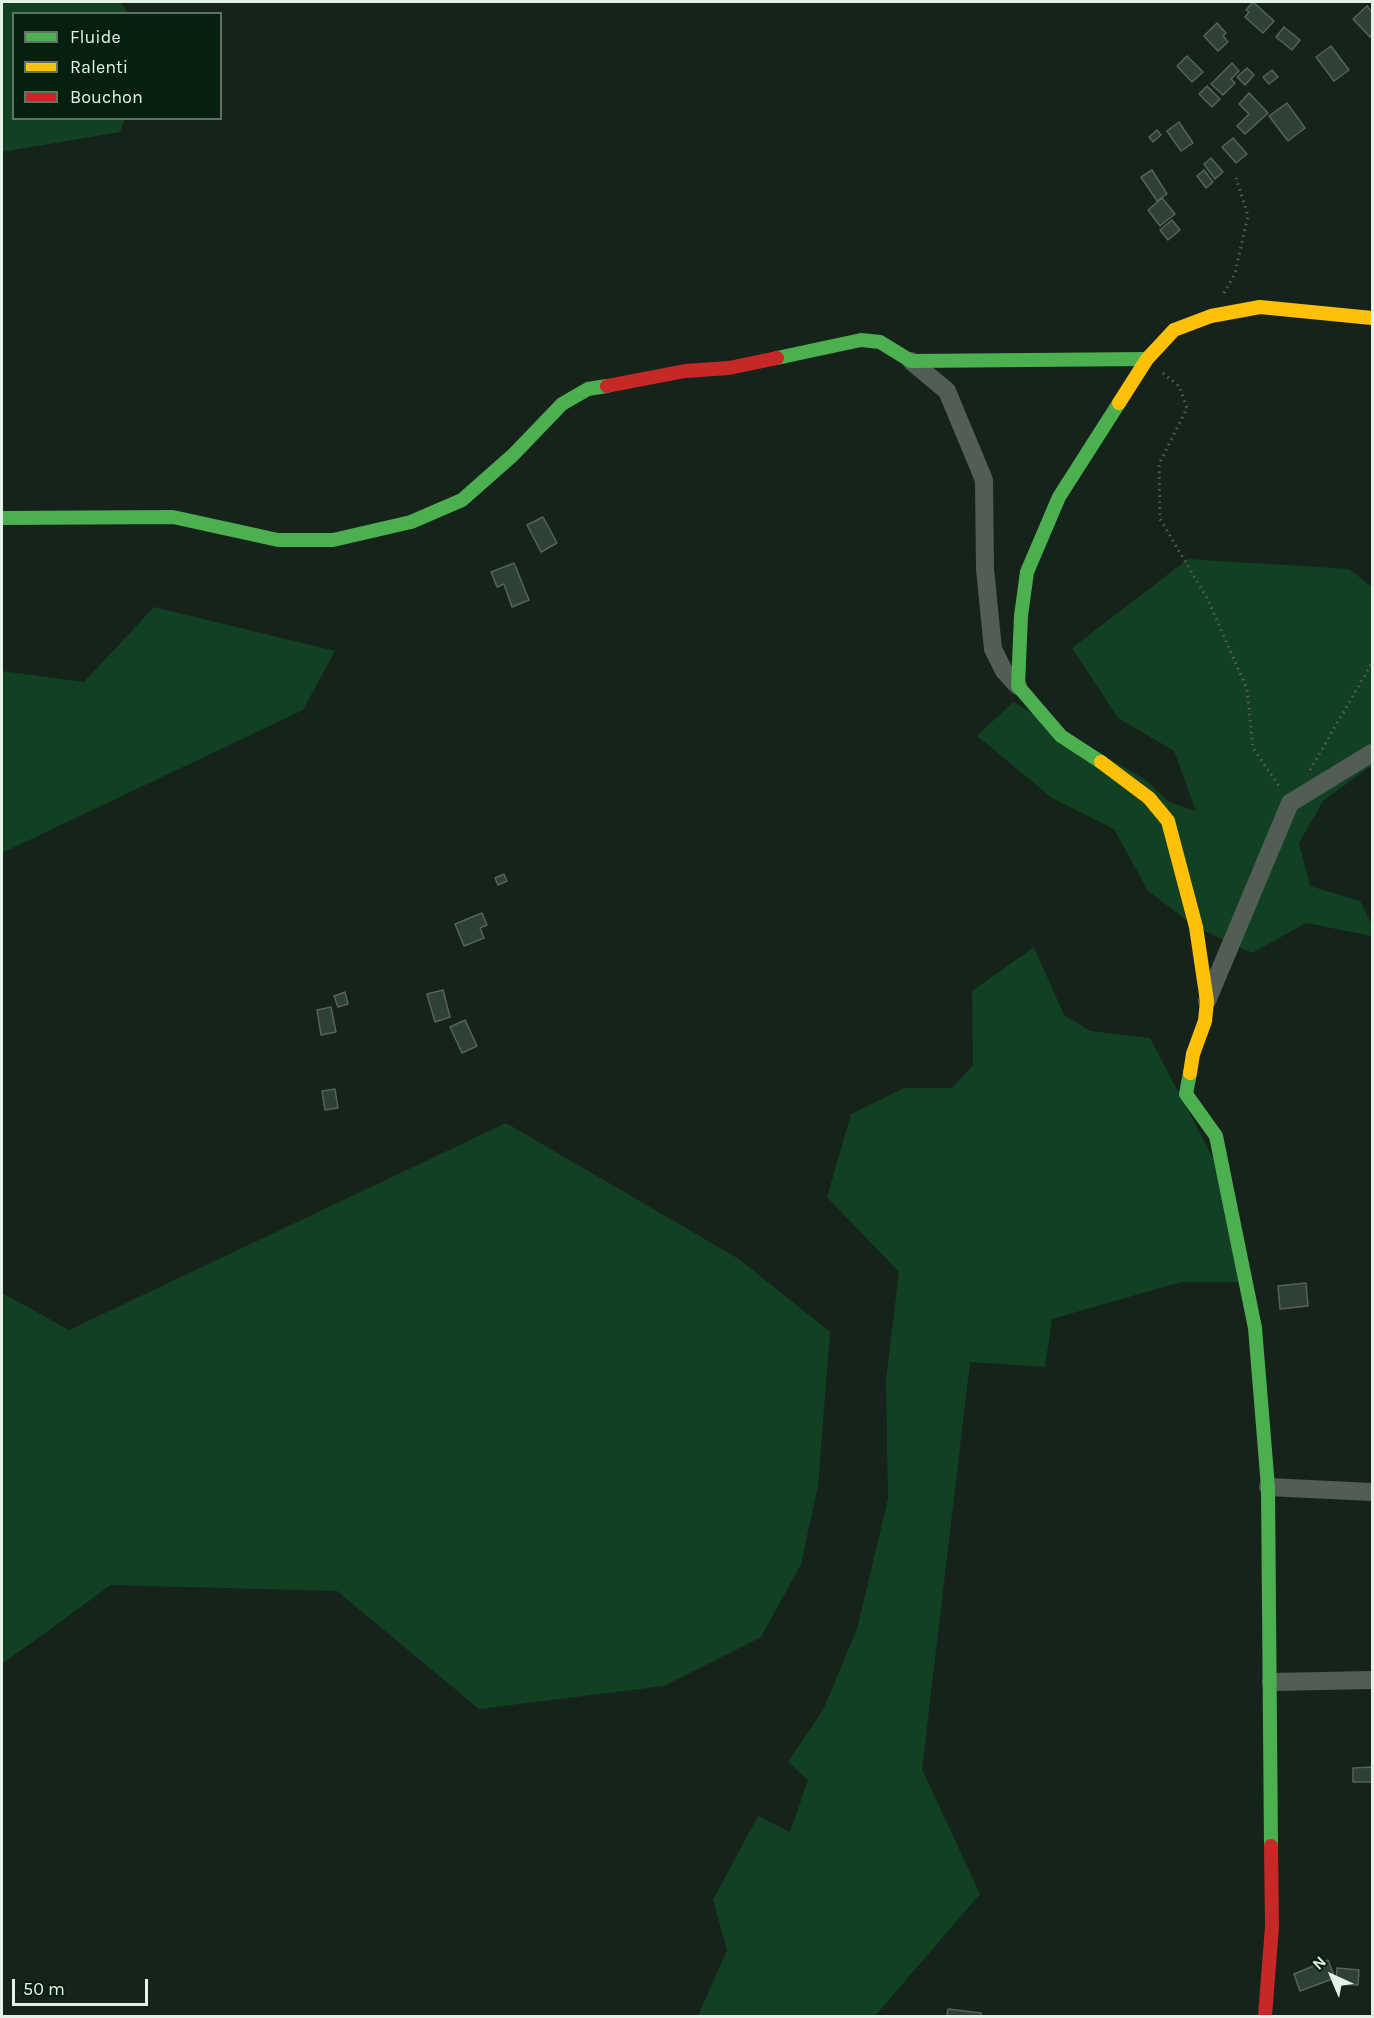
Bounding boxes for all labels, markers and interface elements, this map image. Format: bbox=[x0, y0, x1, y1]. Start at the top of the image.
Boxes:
legend bbox=[12, 12, 222, 120]
text: Fluide bbox=[70, 26, 121, 48]
text: Ralenti bbox=[70, 56, 128, 78]
text: Bouchon bbox=[70, 86, 143, 108]
north arrow bbox=[1302, 1946, 1362, 2006]
text: N bbox=[1308, 1952, 1330, 1974]
scale bar bbox=[15, 1967, 152, 2005]
text: 50 m bbox=[23, 1978, 65, 2000]

